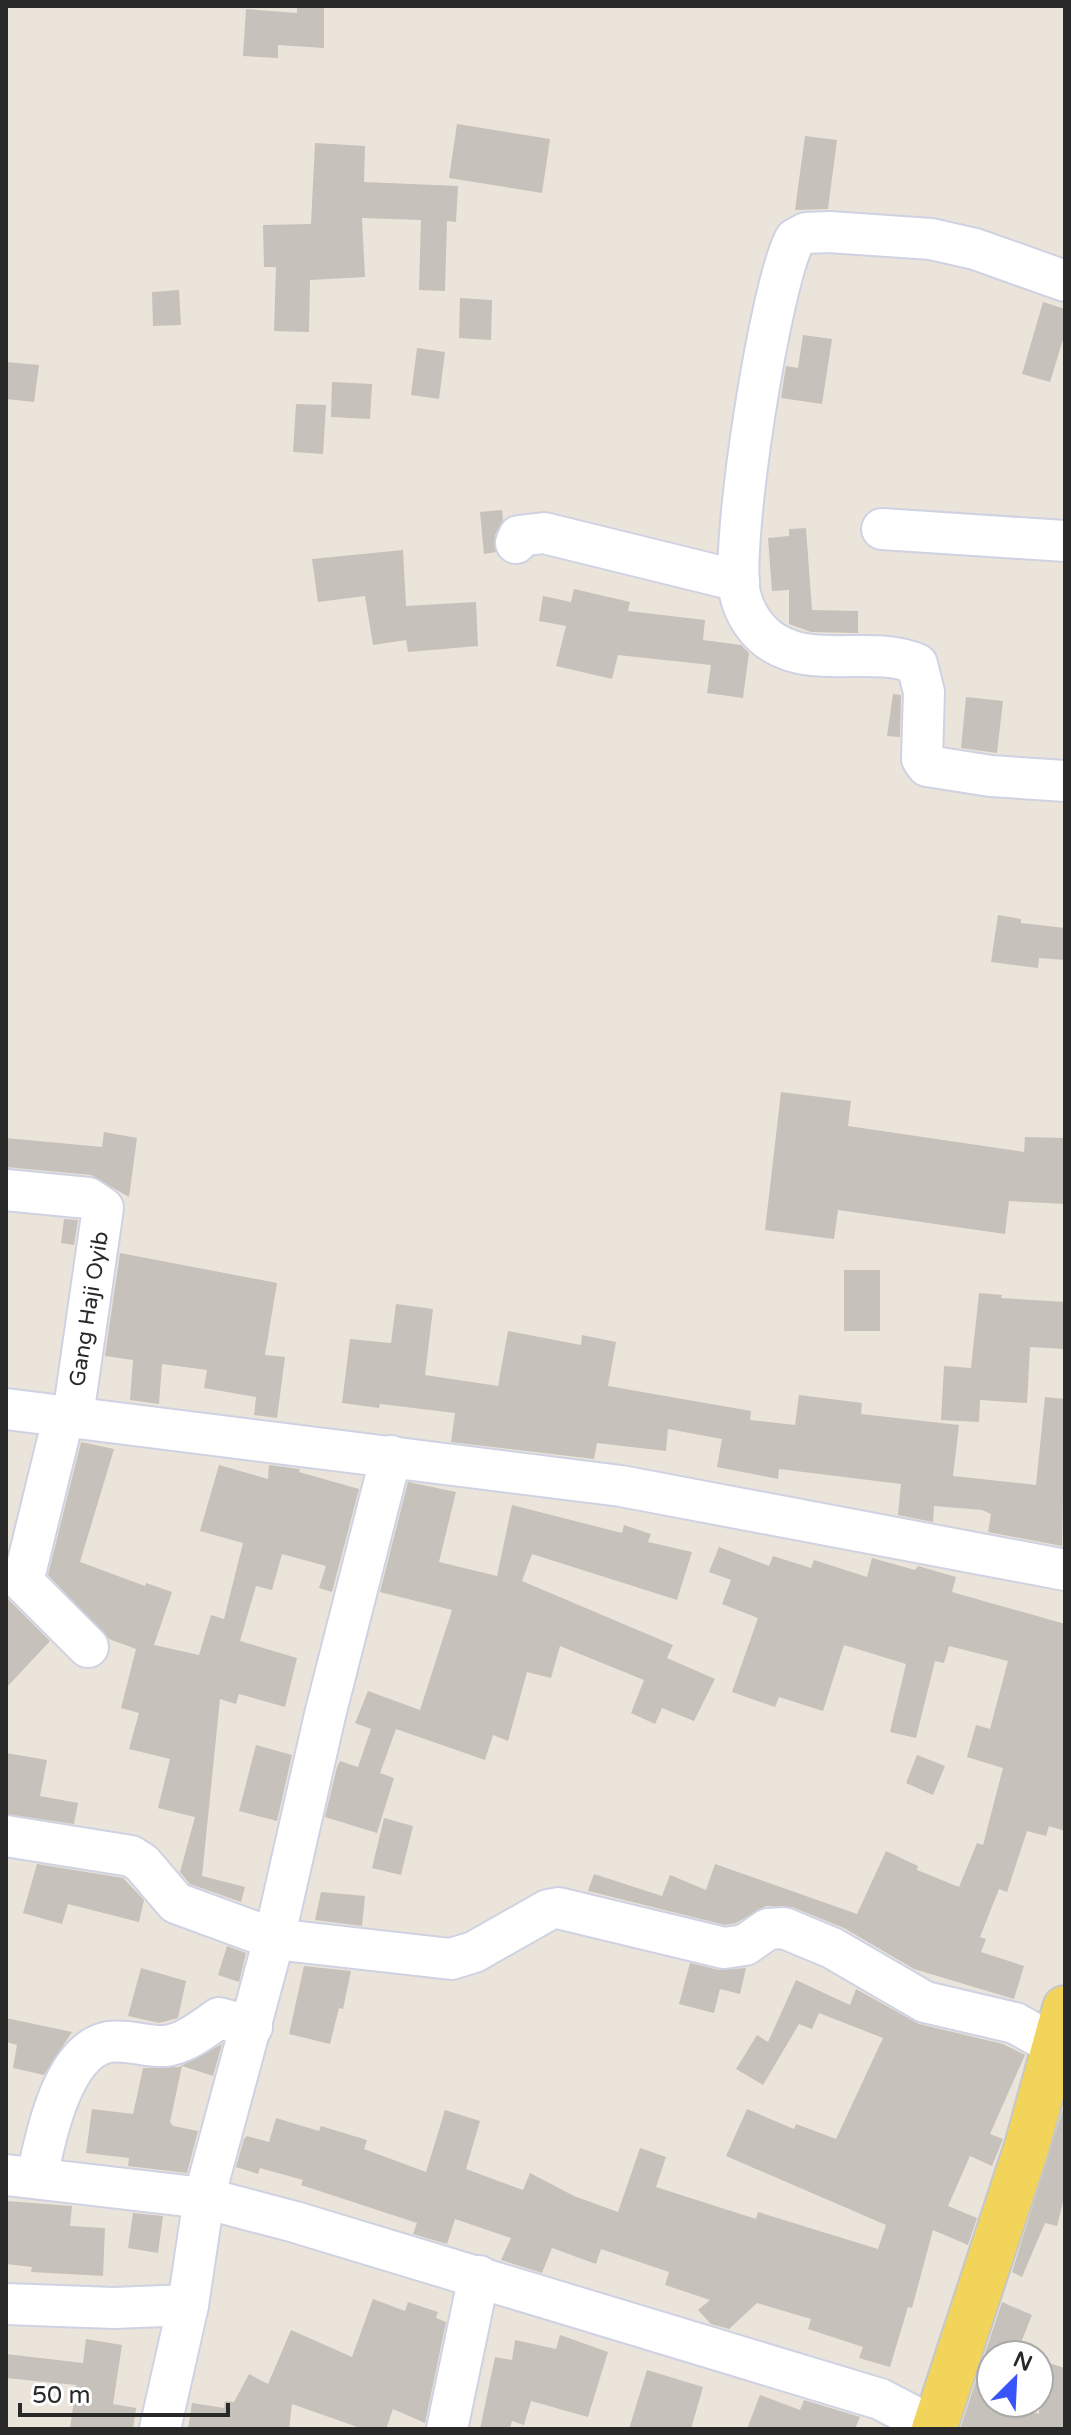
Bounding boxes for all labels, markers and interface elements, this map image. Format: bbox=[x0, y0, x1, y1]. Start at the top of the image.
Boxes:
street label: Gang Haji Oyib bbox=[64, 1230, 114, 1388]
north arrow bbox=[975, 2339, 1055, 2419]
text: N bbox=[1009, 2346, 1036, 2377]
scale bar bbox=[20, 2367, 228, 2417]
text: 50 m bbox=[32, 2381, 90, 2410]

